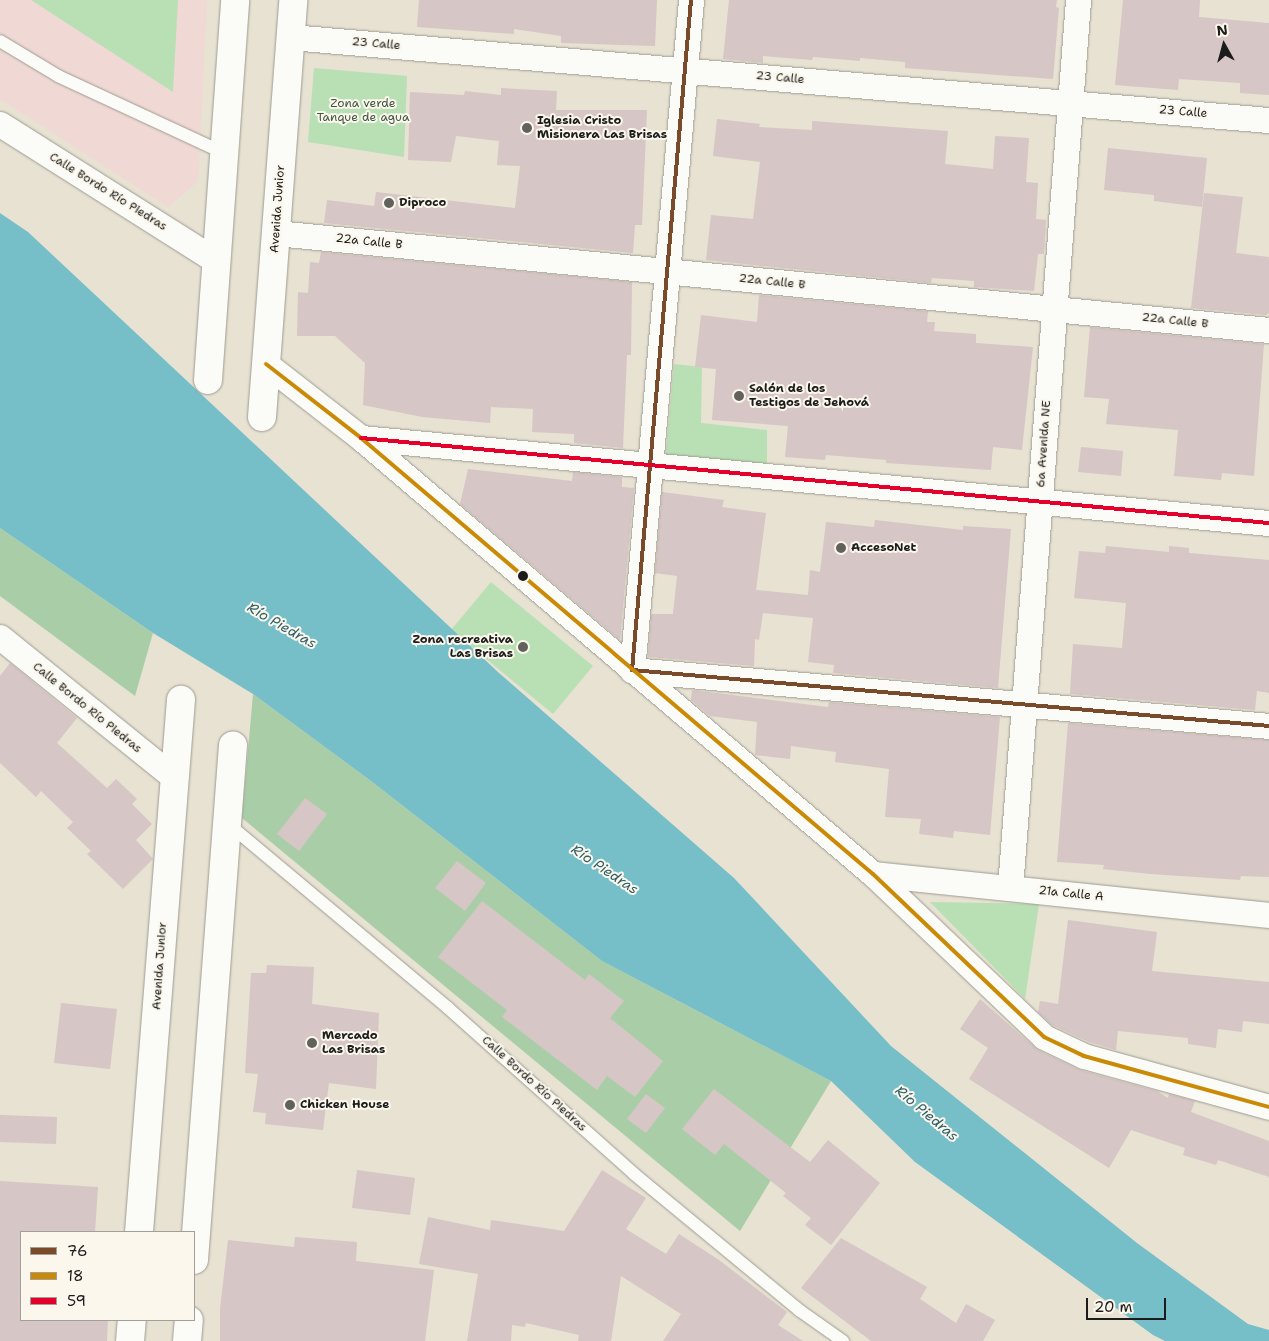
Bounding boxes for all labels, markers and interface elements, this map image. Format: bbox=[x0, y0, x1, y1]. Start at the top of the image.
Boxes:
north arrow bbox=[1199, 20, 1249, 70]
text: N bbox=[1216, 21, 1229, 40]
street label: 23 Calle bbox=[351, 35, 401, 53]
street label: 23 Calle bbox=[755, 69, 805, 87]
park label: Zona verde Tanque de agua bbox=[317, 97, 409, 125]
street label: 23 Calle bbox=[1158, 103, 1208, 121]
place label: Iglesia Cristo Misionera Las Brisas bbox=[537, 114, 667, 142]
marker: Iglesia Cristo Misionera Las Brisas bbox=[521, 122, 533, 134]
street label: Calle Bordo Río Piedras bbox=[47, 150, 169, 234]
street label: Avenida Junior bbox=[268, 164, 288, 254]
place label: Diproco bbox=[399, 196, 446, 210]
marker: Diproco bbox=[383, 197, 395, 209]
street label: 22a Calle B bbox=[335, 231, 403, 253]
street label: 22a Calle B bbox=[738, 271, 806, 293]
street label: 22a Calle B bbox=[1141, 310, 1209, 332]
place label: Salón de los Testigos de Jehová bbox=[749, 382, 869, 410]
marker: Salón de los Testigos de Jehová bbox=[733, 390, 745, 402]
street label: 6a Avenida NE bbox=[1034, 400, 1054, 488]
place label: AccesoNet bbox=[851, 541, 916, 555]
marker: AccesoNet bbox=[835, 542, 847, 554]
unlabelled marker bbox=[518, 571, 528, 581]
water label: Río Piedras bbox=[244, 598, 320, 652]
place label: Zona recreativa Las Brisas bbox=[412, 633, 513, 661]
marker: Zona recreativa Las Brisas bbox=[517, 641, 529, 653]
street label: Calle Bordo Río Piedras bbox=[30, 660, 144, 756]
water label: Río Piedras bbox=[568, 840, 642, 898]
street label: 21a Calle A bbox=[1038, 883, 1104, 905]
street label: Avenida Junior bbox=[150, 921, 170, 1011]
place label: Mercado Las Brisas bbox=[322, 1029, 385, 1057]
street label: Calle Bordo Río Piedras bbox=[479, 1033, 589, 1135]
marker: Mercado Las Brisas bbox=[306, 1037, 318, 1049]
water label: Río Piedras bbox=[892, 1082, 962, 1144]
place label: Chicken House bbox=[300, 1098, 389, 1112]
marker: Chicken House bbox=[284, 1099, 296, 1111]
legend bbox=[20, 1231, 195, 1321]
text: 76 bbox=[67, 1241, 87, 1261]
text: 18 bbox=[67, 1266, 84, 1286]
scale bar bbox=[1089, 1288, 1169, 1320]
text: 59 bbox=[67, 1291, 86, 1311]
text: 20 m bbox=[1094, 1297, 1133, 1317]

